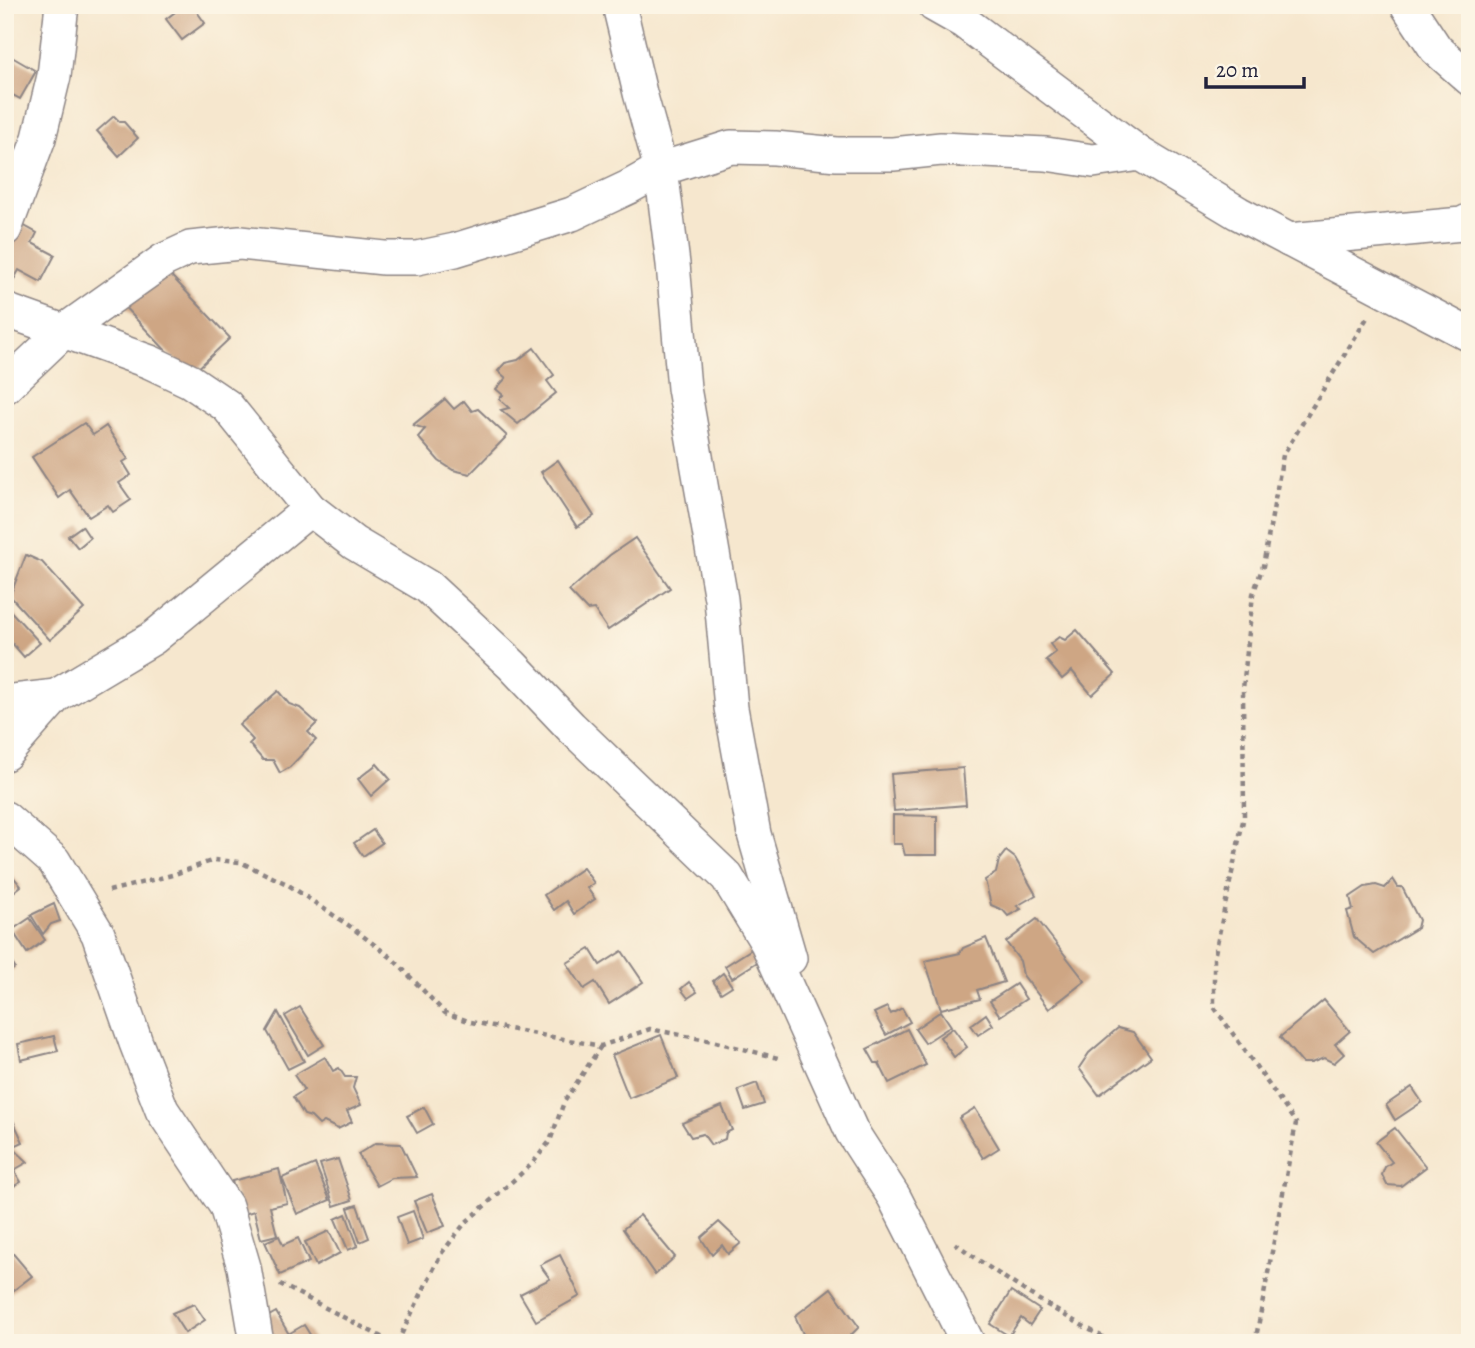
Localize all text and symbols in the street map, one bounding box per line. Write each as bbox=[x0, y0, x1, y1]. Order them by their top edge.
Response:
scale bar bbox=[1206, 46, 1304, 90]
text: 20 m bbox=[1216, 56, 1259, 84]

